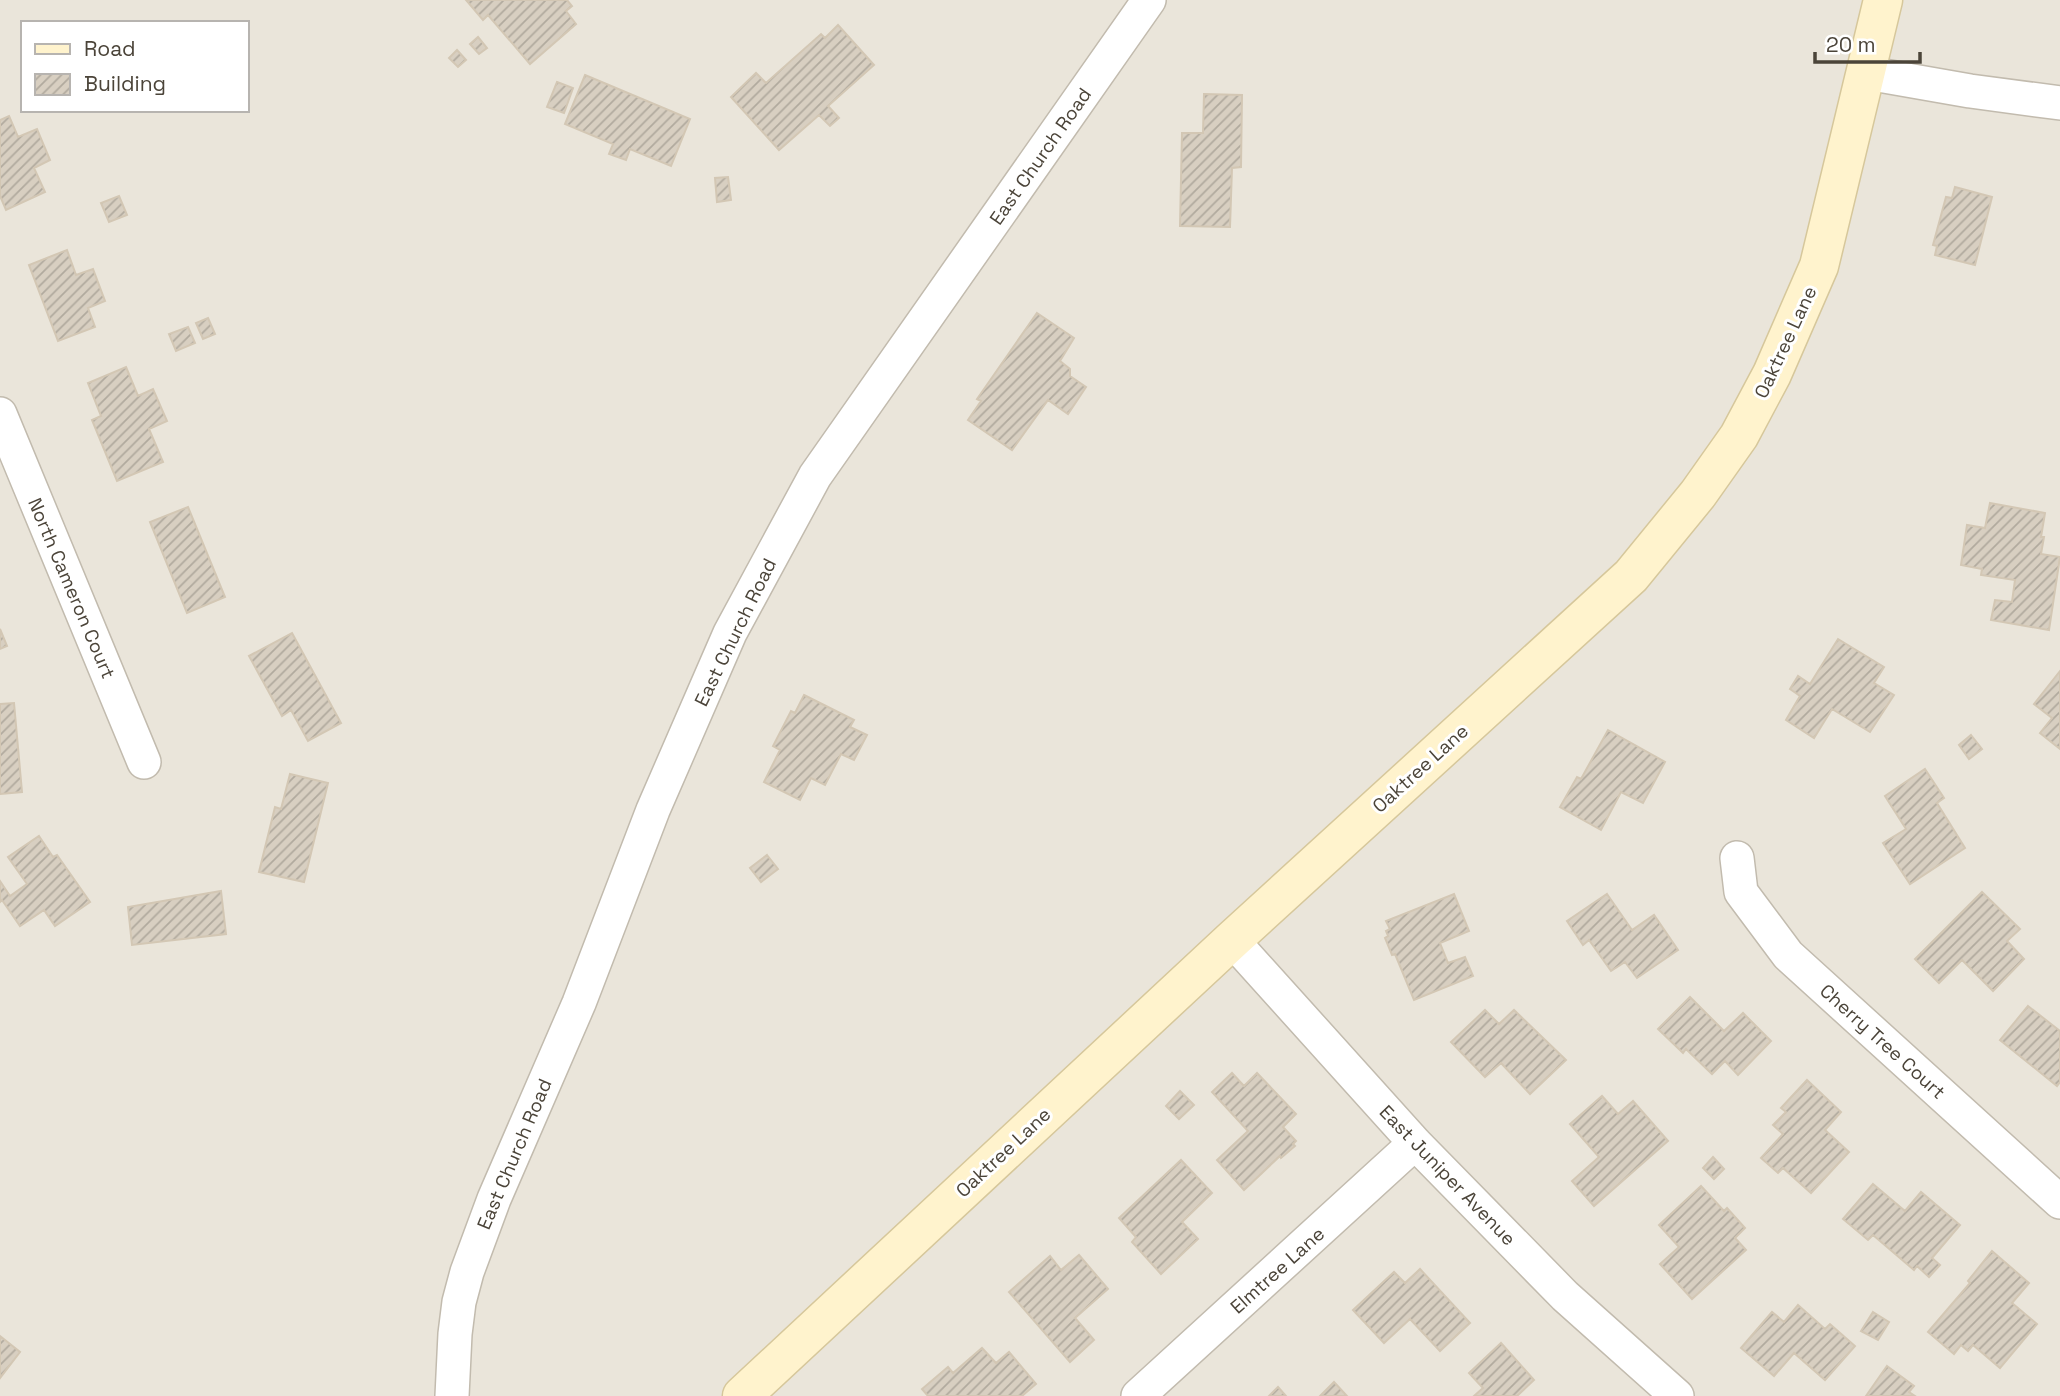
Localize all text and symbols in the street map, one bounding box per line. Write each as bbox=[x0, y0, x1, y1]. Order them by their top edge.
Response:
legend bbox=[21, 21, 248, 112]
scale bar bbox=[1815, 21, 1920, 65]
text: 20 m bbox=[1826, 31, 1876, 58]
text: Road bbox=[84, 35, 136, 62]
text: Building bbox=[84, 70, 166, 97]
street label: East Church Road bbox=[984, 83, 1097, 230]
street label: Oaktree Lane bbox=[1749, 282, 1822, 402]
street label: North Cameron Court bbox=[22, 494, 121, 682]
street label: East Church Road bbox=[689, 554, 782, 710]
street label: Oaktree Lane bbox=[1367, 719, 1474, 818]
street label: Cherry Tree Court bbox=[1815, 978, 1951, 1104]
street label: East Church Road bbox=[471, 1075, 558, 1233]
street label: East Juniper Avenue bbox=[1374, 1100, 1521, 1251]
street label: Oaktree Lane bbox=[951, 1102, 1056, 1203]
street label: Elmtree Lane bbox=[1225, 1221, 1330, 1319]

